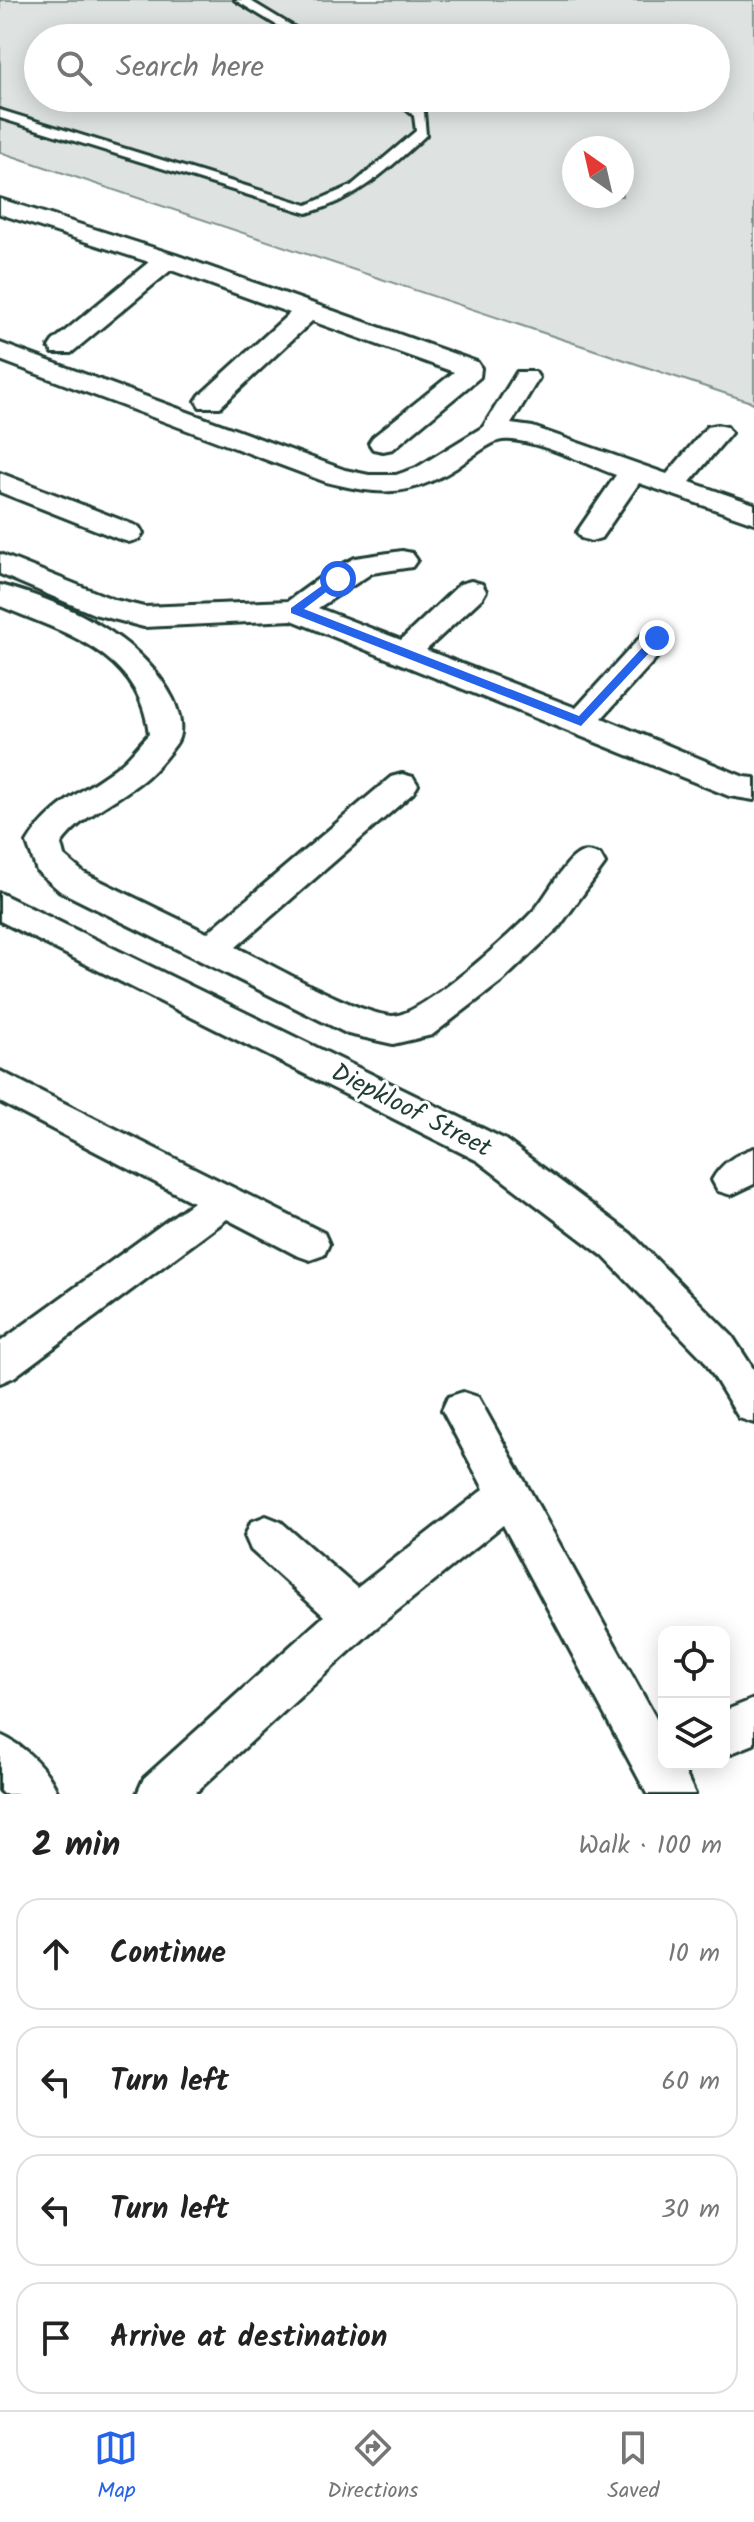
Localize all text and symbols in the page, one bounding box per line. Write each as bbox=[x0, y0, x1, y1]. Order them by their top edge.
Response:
search box bbox=[24, 24, 730, 112]
text: Search here bbox=[116, 44, 264, 92]
icon: search bbox=[52, 46, 96, 90]
north arrow bbox=[562, 136, 634, 208]
route start bbox=[320, 561, 356, 597]
route end bbox=[639, 620, 675, 656]
street label: Diepkloof Street bbox=[323, 1052, 499, 1170]
map controls bbox=[658, 1626, 730, 1770]
button: locate bbox=[658, 1626, 730, 1698]
button: layers bbox=[658, 1698, 730, 1770]
text: 2 min bbox=[32, 1819, 120, 1873]
text: Walk · 100 m bbox=[579, 1825, 722, 1867]
text: Continue bbox=[110, 1930, 226, 1978]
icon: ahead bbox=[34, 1932, 78, 1976]
text: 10 m bbox=[668, 1933, 720, 1975]
text: Turn left bbox=[110, 2058, 229, 2106]
icon: left bbox=[34, 2060, 78, 2104]
text: 60 m bbox=[661, 2061, 720, 2103]
text: Turn left bbox=[110, 2186, 229, 2234]
icon: left bbox=[34, 2188, 78, 2232]
text: 30 m bbox=[661, 2189, 720, 2231]
text: Arrive at destination bbox=[110, 2314, 387, 2362]
icon: arrive bbox=[34, 2316, 78, 2360]
tab: Map bbox=[94, 2426, 138, 2509]
tab: Directions bbox=[327, 2426, 419, 2509]
tab: Saved bbox=[607, 2426, 660, 2509]

